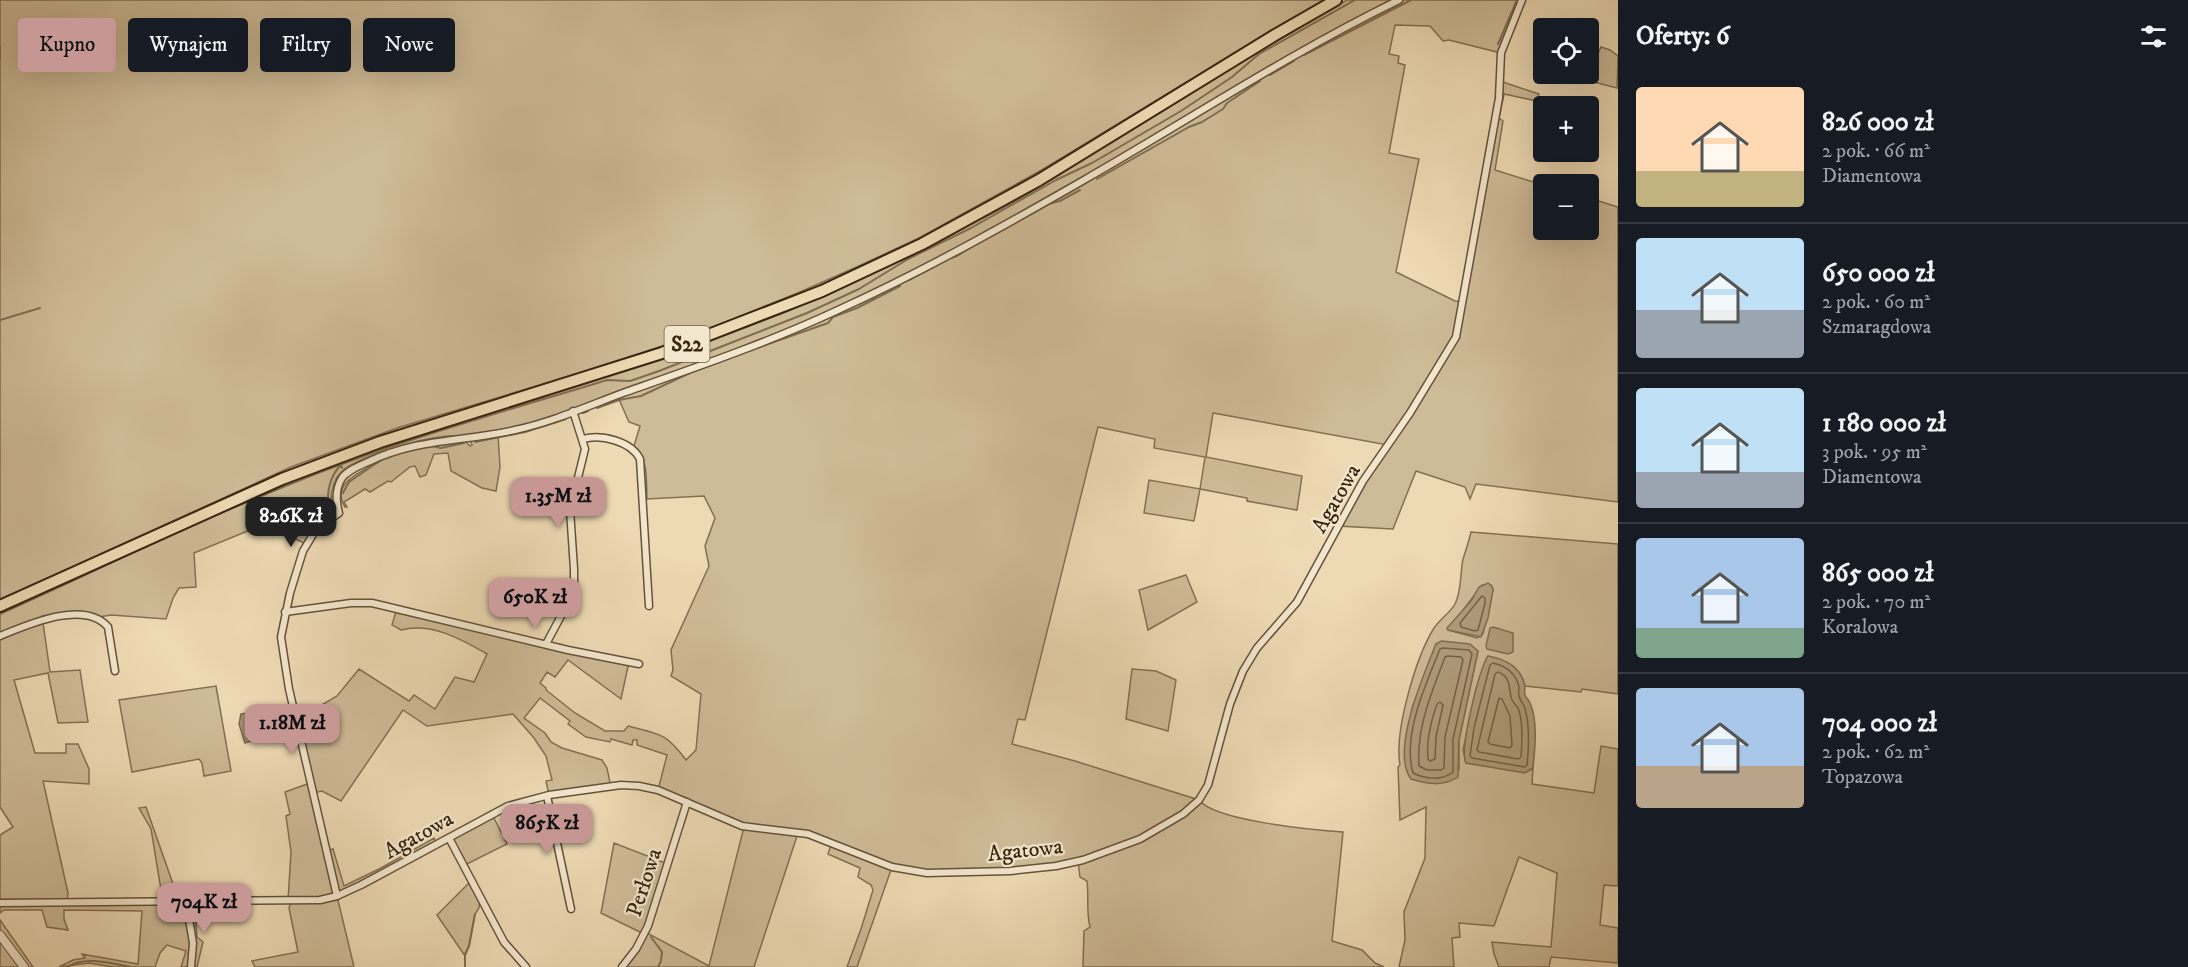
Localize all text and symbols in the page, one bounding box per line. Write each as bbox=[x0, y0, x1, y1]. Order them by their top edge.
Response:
chip: Kupno bbox=[18, 18, 116, 72]
chip: Wynajem bbox=[128, 18, 248, 72]
chip: Filtry bbox=[260, 18, 351, 72]
chip: Nowe bbox=[363, 18, 455, 72]
map controls bbox=[1533, 18, 1599, 240]
button: locate bbox=[1533, 18, 1599, 84]
text: Oferty: 6 bbox=[1636, 20, 1730, 53]
icon: filters bbox=[2137, 20, 2170, 53]
button: + bbox=[1533, 96, 1599, 162]
text: 826 000 zł bbox=[1822, 106, 1934, 139]
icon: home bbox=[1684, 111, 1756, 183]
text: 2 pok. · 66 m² bbox=[1822, 139, 1930, 164]
text: Diamentowa bbox=[1822, 164, 1922, 189]
button: − bbox=[1533, 174, 1599, 240]
text: 650 000 zł bbox=[1822, 257, 1935, 290]
icon: home bbox=[1684, 262, 1756, 334]
text: 2 pok. · 60 m² bbox=[1822, 290, 1930, 315]
text: Szmaragdowa bbox=[1822, 315, 1931, 340]
road number: S22 bbox=[664, 326, 710, 362]
text: 1 180 000 zł bbox=[1822, 407, 1946, 440]
icon: home bbox=[1684, 412, 1756, 484]
text: 3 pok. · 95 m² bbox=[1822, 440, 1927, 465]
street label: Agatowa bbox=[1306, 459, 1367, 538]
text: Diamentowa bbox=[1822, 465, 1922, 490]
pin: 1.35M zł bbox=[496, 477, 620, 528]
text: 1.35M zł bbox=[525, 484, 591, 509]
pin: 826K zł bbox=[236, 497, 346, 548]
text: 826K zł bbox=[259, 504, 323, 529]
text: 865 000 zł bbox=[1822, 557, 1934, 590]
icon: home bbox=[1684, 562, 1756, 634]
pin: 650K zł bbox=[480, 578, 590, 629]
text: 650K zł bbox=[503, 585, 567, 610]
text: 2 pok. · 70 m² bbox=[1822, 590, 1930, 615]
text: Koralowa bbox=[1822, 615, 1898, 640]
pin: 1.18M zł bbox=[230, 704, 354, 755]
text: 704 000 zł bbox=[1822, 707, 1937, 740]
text: 1.18M zł bbox=[259, 711, 325, 736]
icon: home bbox=[1684, 712, 1756, 784]
text: 2 pok. · 62 m² bbox=[1822, 740, 1929, 765]
text: Topazowa bbox=[1822, 765, 1903, 790]
pin: 865K zł bbox=[492, 804, 602, 855]
street label: Agatowa bbox=[379, 805, 459, 865]
text: 865K zł bbox=[515, 811, 579, 836]
street label: Agatowa bbox=[986, 833, 1065, 868]
street label: Perłowa bbox=[621, 844, 668, 920]
pin: 704K zł bbox=[149, 883, 259, 934]
text: 704K zł bbox=[171, 890, 237, 915]

